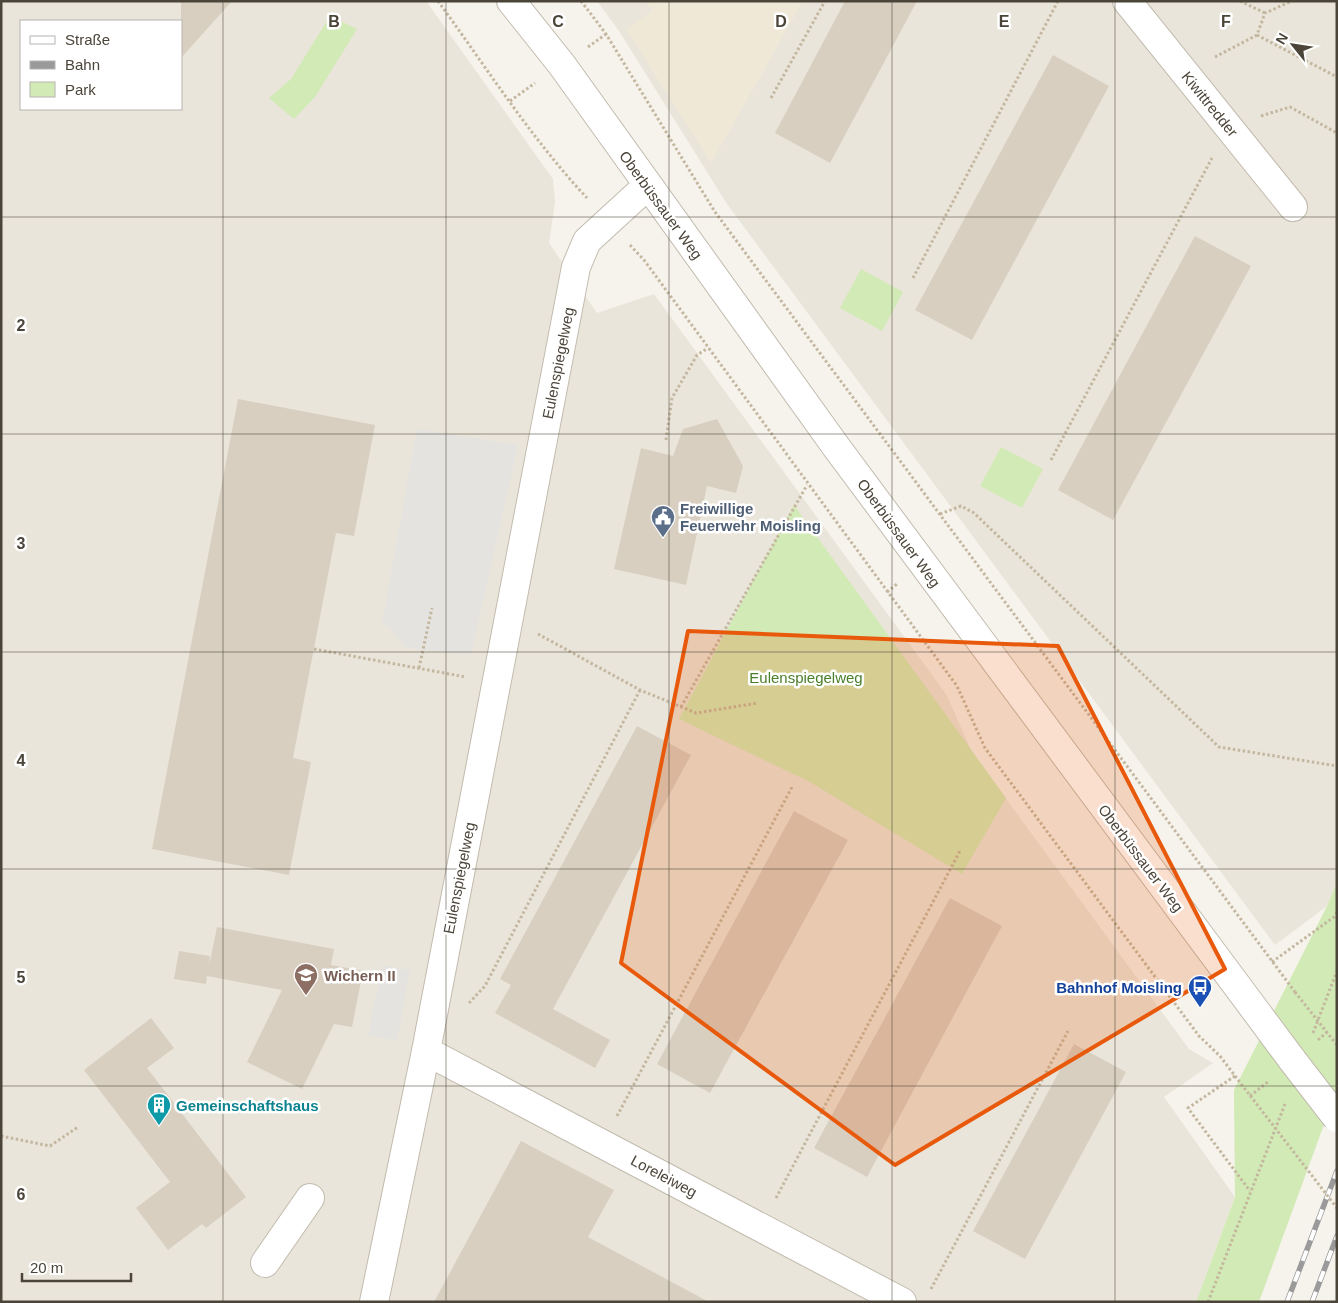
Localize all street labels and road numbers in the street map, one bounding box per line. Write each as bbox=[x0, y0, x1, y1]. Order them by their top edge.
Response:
street label: Kiwittredder bbox=[1178, 68, 1242, 140]
street label: Oberbüssauer Weg bbox=[616, 147, 706, 263]
street label: Eulenspiegelweg bbox=[539, 306, 577, 420]
street label: Oberbüssauer Weg bbox=[854, 475, 944, 591]
street label: Oberbüssauer Weg bbox=[1095, 801, 1187, 915]
street label: Eulenspiegelweg bbox=[440, 821, 478, 935]
street label: Loreleiweg bbox=[628, 1151, 700, 1201]

